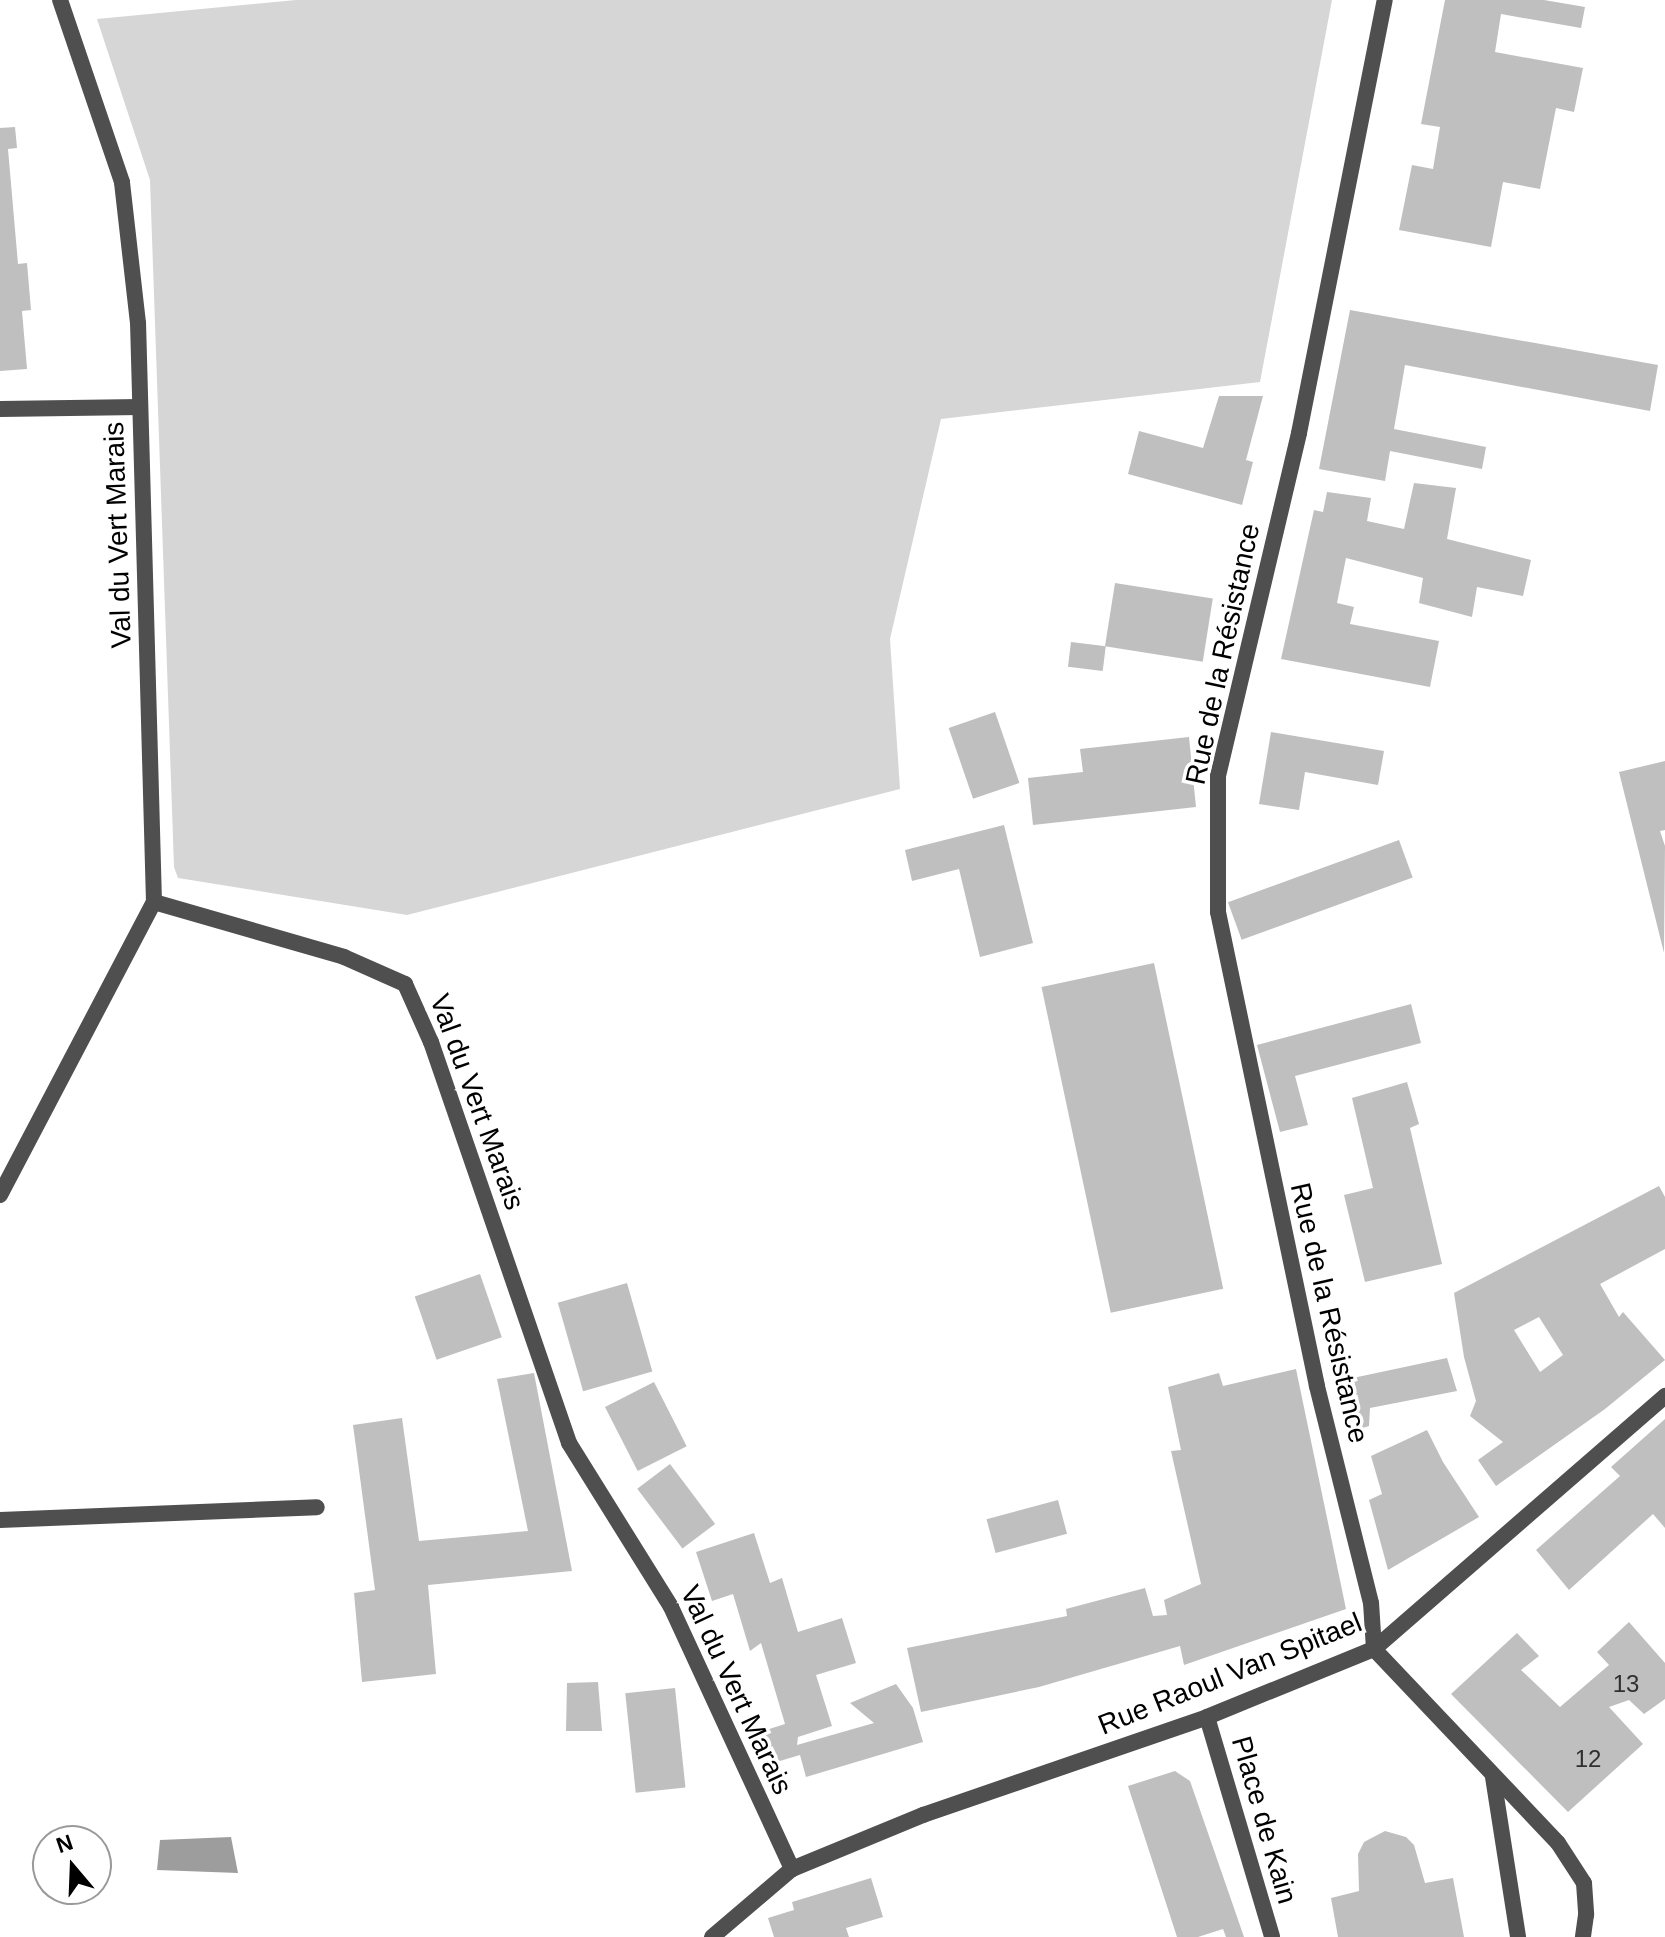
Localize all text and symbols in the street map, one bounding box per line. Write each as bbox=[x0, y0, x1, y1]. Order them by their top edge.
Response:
street label: Val du Vert Marais bbox=[97, 421, 139, 649]
street label: Rue de la Résistance bbox=[1179, 520, 1267, 788]
street label: Val du Vert Marais bbox=[422, 990, 532, 1214]
street label: Rue de la Résistance bbox=[1283, 1180, 1375, 1446]
street label: Val du Vert Marais bbox=[673, 1580, 799, 1800]
street label: Rue Raoul Van Spitael bbox=[1093, 1606, 1367, 1742]
house number: 13 bbox=[1613, 1670, 1639, 1698]
street label: Place de Kain bbox=[1224, 1732, 1304, 1908]
house number: 12 bbox=[1575, 1745, 1601, 1773]
north arrow bbox=[32, 1825, 112, 1905]
text: N bbox=[53, 1829, 76, 1858]

